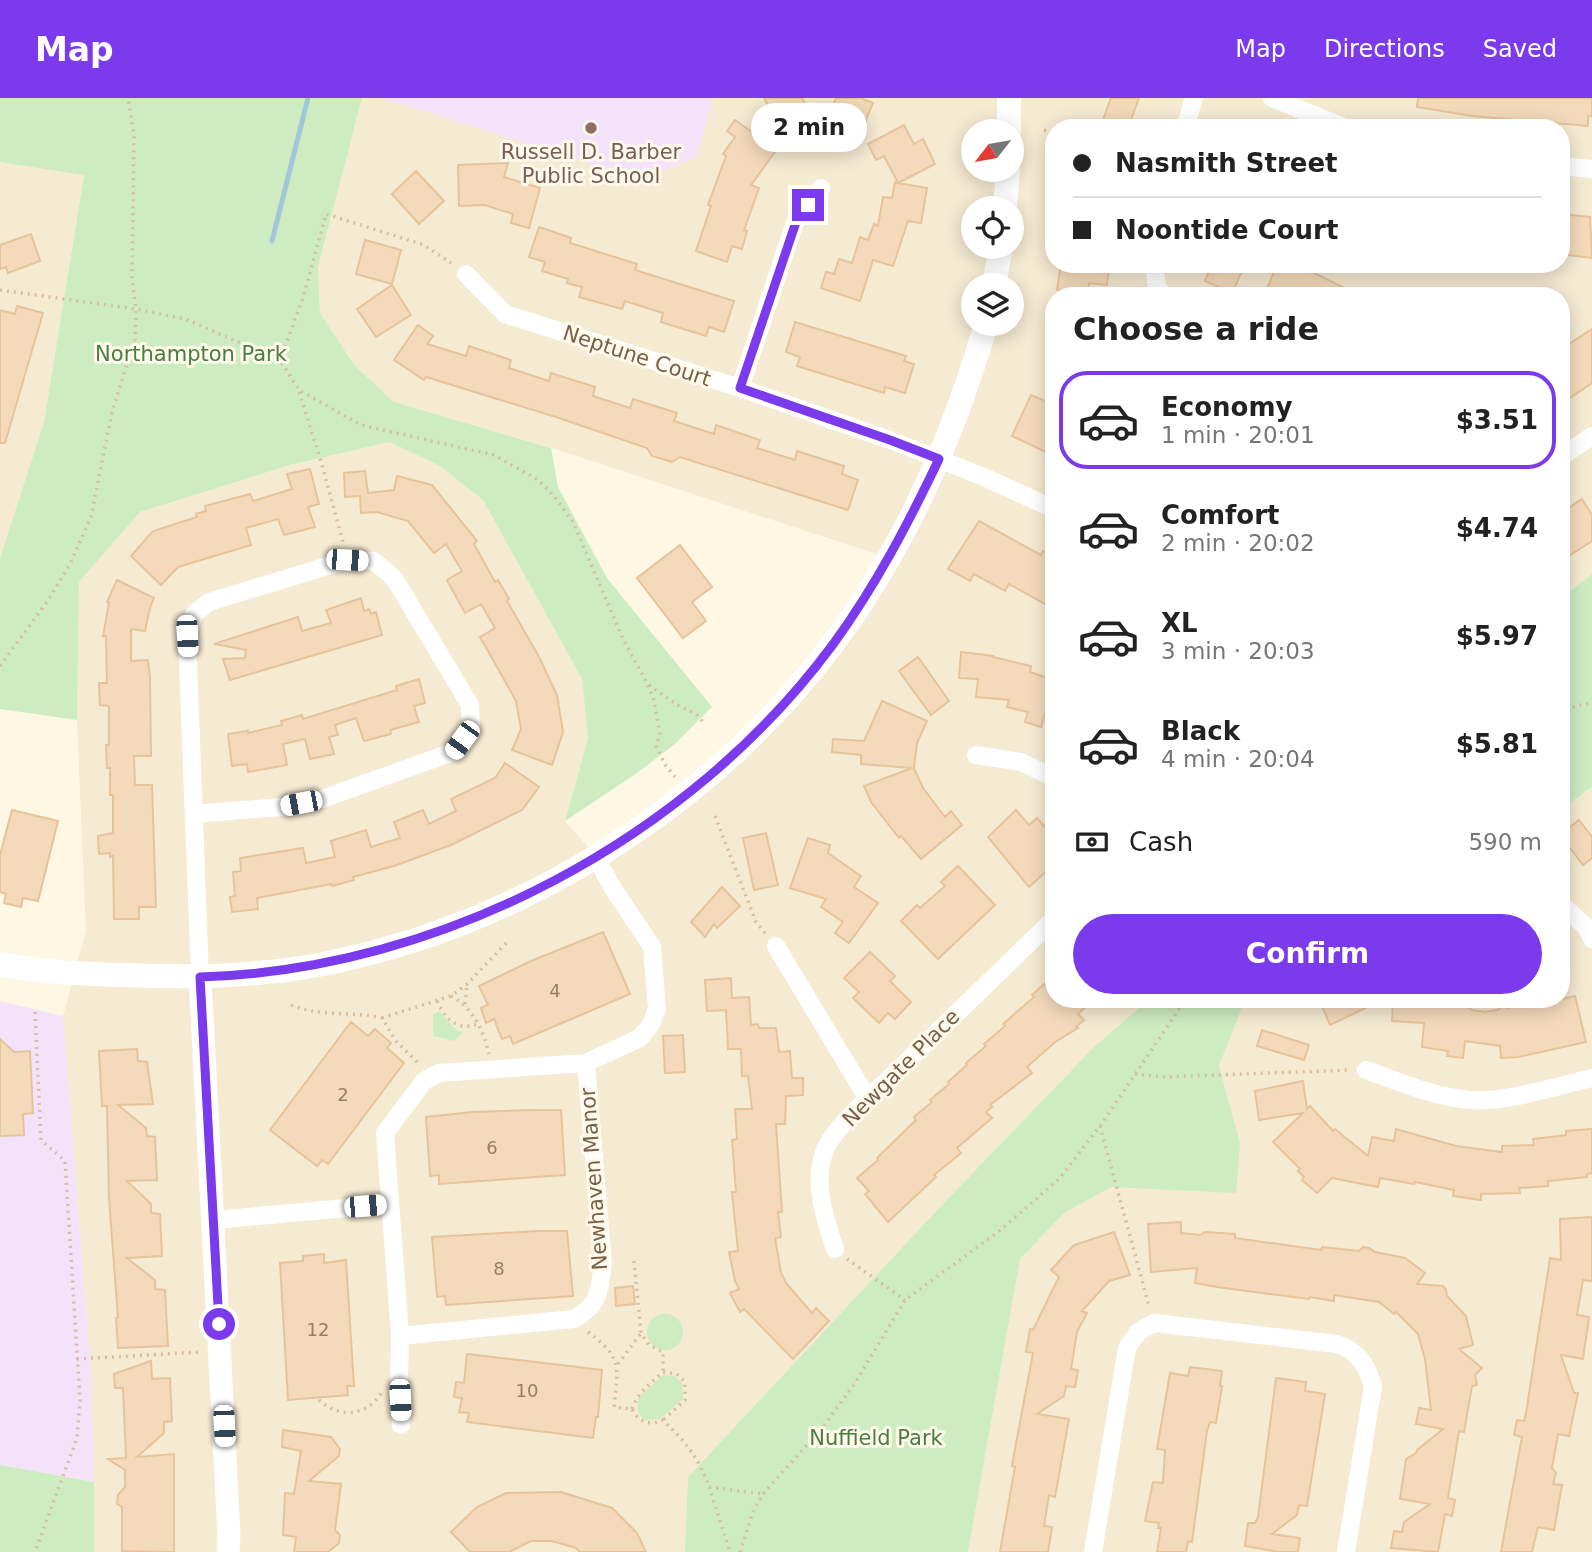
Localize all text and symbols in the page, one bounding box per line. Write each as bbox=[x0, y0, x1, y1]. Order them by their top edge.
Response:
text: Map bbox=[35, 30, 114, 69]
text: Map bbox=[1235, 35, 1286, 63]
text: Directions bbox=[1324, 35, 1445, 63]
text: Saved bbox=[1483, 35, 1557, 63]
callout: 2 min bbox=[750, 104, 866, 153]
text: 2 min bbox=[773, 114, 845, 140]
north arrow bbox=[961, 119, 1024, 182]
map controls bbox=[961, 119, 1024, 336]
marker: Russell D. Barber Public School bbox=[583, 120, 599, 136]
place label: Russell D. Barber Public School bbox=[501, 140, 682, 188]
text: Nasmith Street bbox=[1115, 148, 1337, 178]
route end bbox=[792, 189, 824, 221]
button: locate bbox=[961, 196, 1024, 259]
text: Noontide Court bbox=[1115, 215, 1338, 245]
button: layers bbox=[961, 273, 1024, 336]
text: Choose a ride bbox=[1073, 310, 1319, 348]
street label: Neptune Court bbox=[560, 321, 714, 391]
park label: Northampton Park bbox=[95, 342, 288, 366]
icon: car bbox=[1077, 389, 1140, 452]
text: Economy bbox=[1161, 392, 1292, 422]
text: $3.51 bbox=[1456, 405, 1538, 435]
text: 1 min · 20:01 bbox=[1161, 422, 1315, 448]
icon: car bbox=[1077, 497, 1140, 560]
text: Comfort bbox=[1161, 500, 1279, 530]
text: $4.74 bbox=[1456, 513, 1538, 543]
text: 2 min · 20:02 bbox=[1161, 530, 1315, 556]
car bbox=[326, 548, 369, 572]
icon: car bbox=[1077, 605, 1140, 668]
text: XL bbox=[1161, 608, 1198, 638]
car bbox=[176, 614, 199, 658]
text: $5.97 bbox=[1456, 621, 1538, 651]
text: 3 min · 20:03 bbox=[1161, 638, 1315, 664]
icon: car bbox=[1077, 713, 1140, 776]
text: Black bbox=[1161, 716, 1240, 746]
car bbox=[442, 717, 483, 763]
text: $5.81 bbox=[1456, 729, 1538, 759]
text: 4 min · 20:04 bbox=[1161, 746, 1315, 772]
car bbox=[279, 789, 324, 817]
icon: cash bbox=[1073, 823, 1111, 861]
text: Cash bbox=[1129, 827, 1193, 857]
text: 590 m bbox=[1468, 829, 1542, 855]
button: Confirm bbox=[1073, 914, 1542, 994]
house number: 4 bbox=[549, 980, 561, 1001]
street label: Newgate Place bbox=[837, 1004, 965, 1132]
house number: 2 bbox=[337, 1084, 349, 1105]
street label: Newhaven Manor bbox=[576, 1086, 612, 1271]
house number: 6 bbox=[486, 1137, 498, 1158]
car bbox=[344, 1194, 387, 1218]
house number: 8 bbox=[493, 1258, 505, 1279]
route start bbox=[203, 1308, 235, 1340]
house number: 12 bbox=[307, 1319, 329, 1340]
car bbox=[389, 1378, 412, 1422]
house number: 10 bbox=[516, 1380, 538, 1401]
car bbox=[213, 1404, 236, 1448]
park label: Nuffield Park bbox=[809, 1426, 944, 1450]

